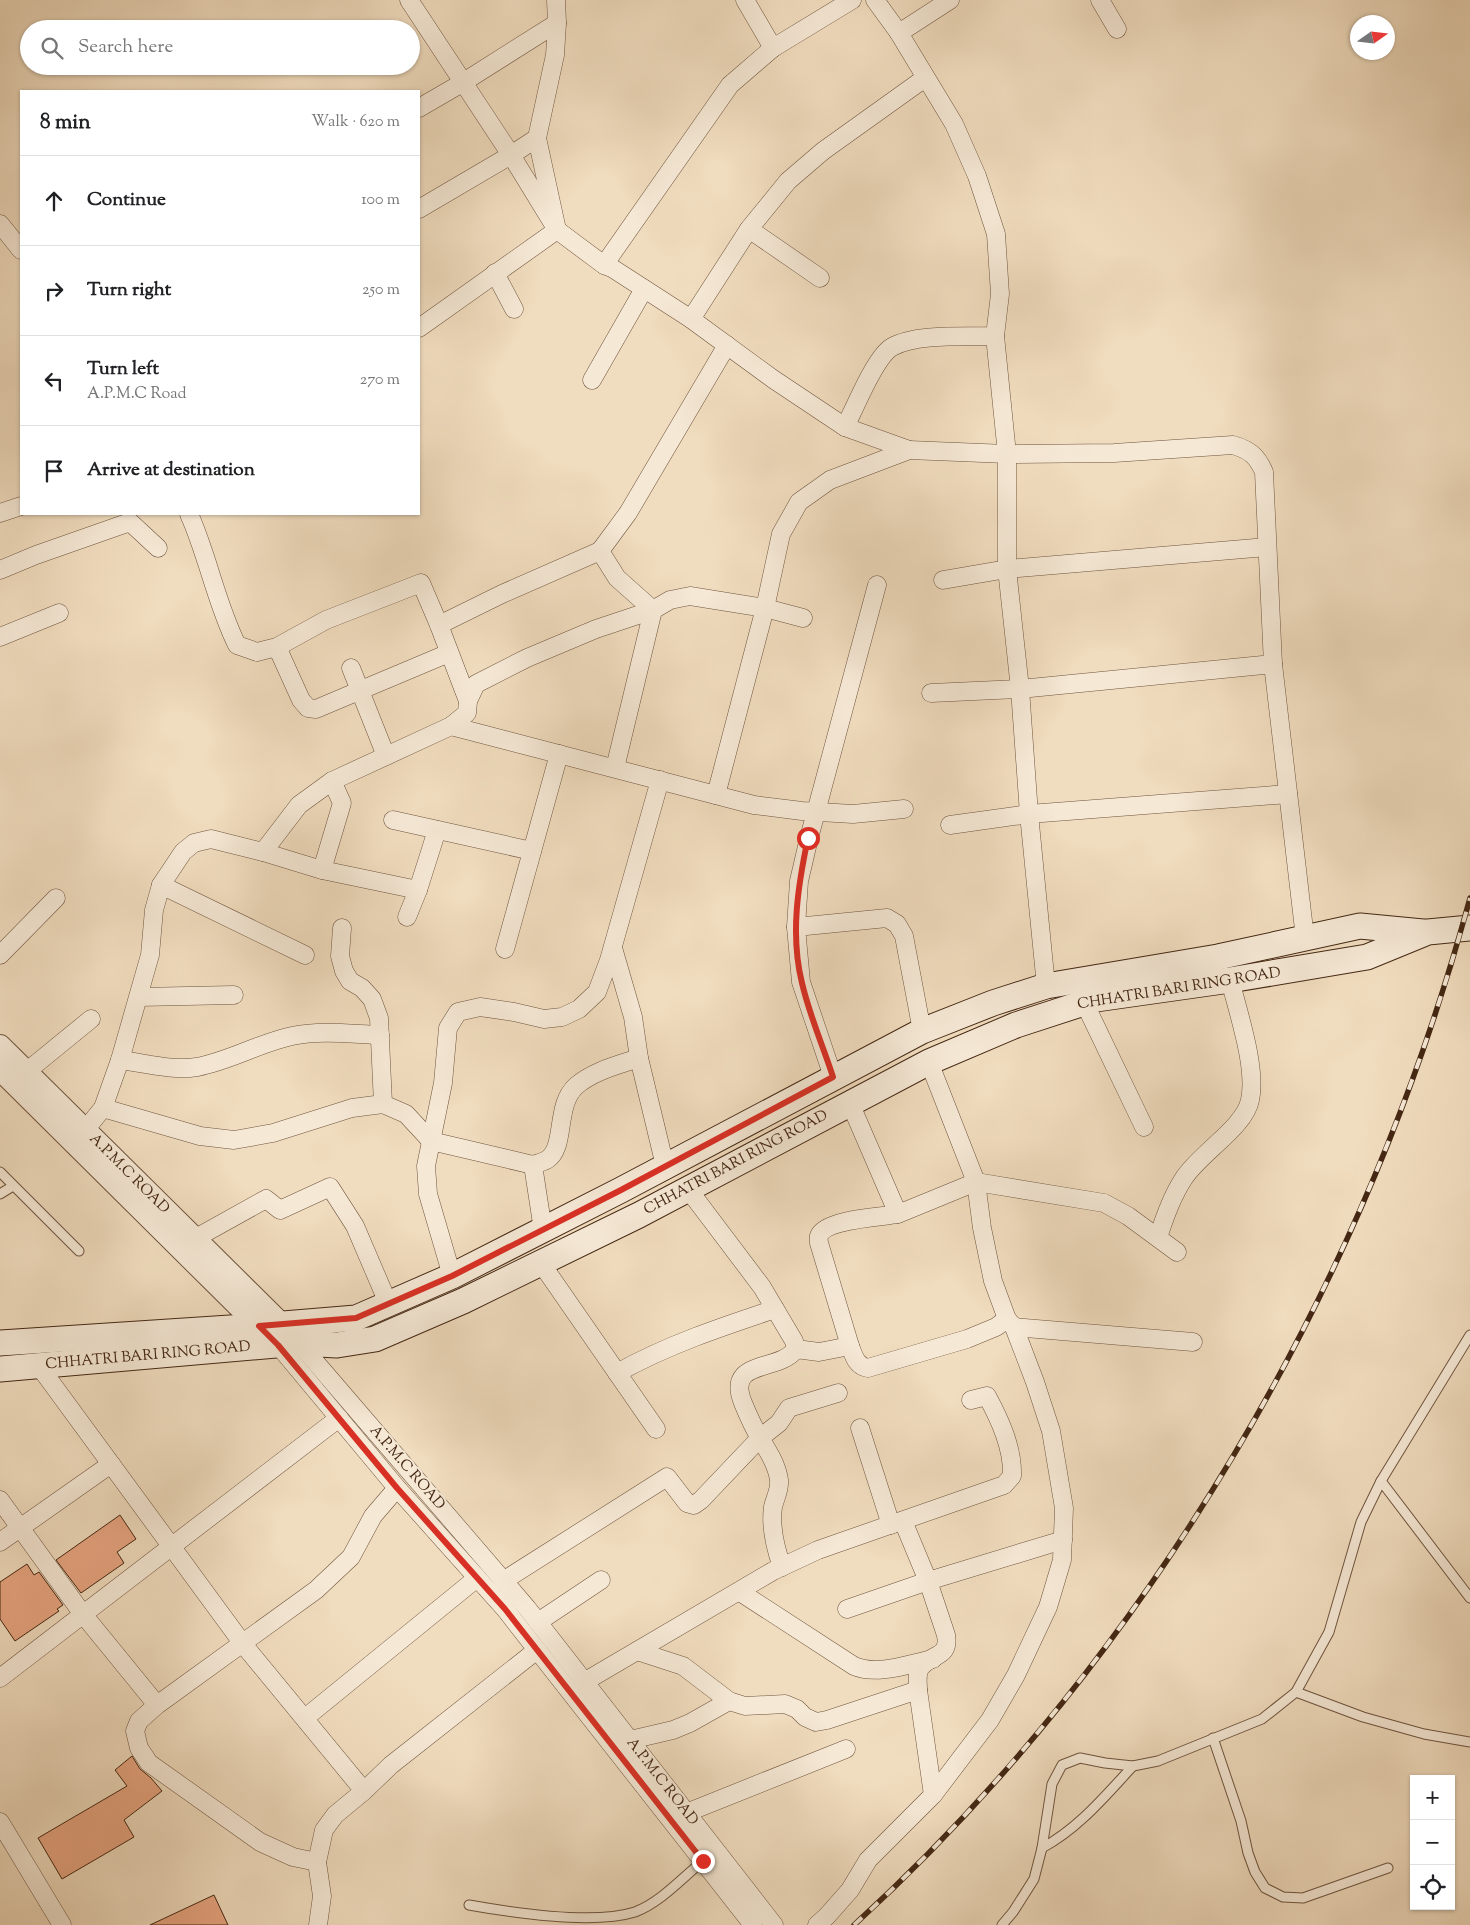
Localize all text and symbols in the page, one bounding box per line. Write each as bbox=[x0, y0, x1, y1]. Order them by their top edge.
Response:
north arrow bbox=[1350, 15, 1395, 60]
search box bbox=[20, 20, 420, 75]
icon: search bbox=[38, 34, 66, 62]
text: Search here bbox=[78, 34, 173, 61]
text: 8 min bbox=[40, 108, 91, 138]
text: Walk · 620 m bbox=[311, 111, 400, 134]
icon: ahead bbox=[40, 187, 68, 215]
text: Continue bbox=[87, 187, 166, 214]
text: 100 m bbox=[361, 189, 400, 212]
icon: right bbox=[40, 277, 68, 305]
text: Turn right bbox=[87, 277, 171, 304]
text: 250 m bbox=[362, 279, 400, 302]
text: Turn left bbox=[87, 356, 159, 383]
icon: left bbox=[40, 367, 68, 395]
text: 270 m bbox=[360, 369, 400, 392]
text: A.P.M.C Road bbox=[87, 383, 187, 406]
icon: arrive bbox=[40, 457, 68, 485]
text: Arrive at destination bbox=[87, 457, 255, 484]
route start bbox=[797, 827, 820, 850]
street label: CHHATRI BARI RING ROAD bbox=[1076, 963, 1282, 1015]
street label: CHHATRI BARI RING ROAD bbox=[640, 1105, 832, 1221]
street label: A.P.M.C ROAD bbox=[84, 1129, 174, 1219]
street label: CHHATRI BARI RING ROAD bbox=[45, 1337, 252, 1375]
street label: A.P.M.C ROAD bbox=[364, 1421, 450, 1515]
street label: A.P.M.C ROAD bbox=[621, 1734, 703, 1830]
map controls bbox=[1410, 1775, 1455, 1910]
button: + bbox=[1410, 1775, 1455, 1820]
button: − bbox=[1410, 1820, 1455, 1865]
route end bbox=[692, 1850, 715, 1873]
button: locate bbox=[1410, 1865, 1455, 1910]

